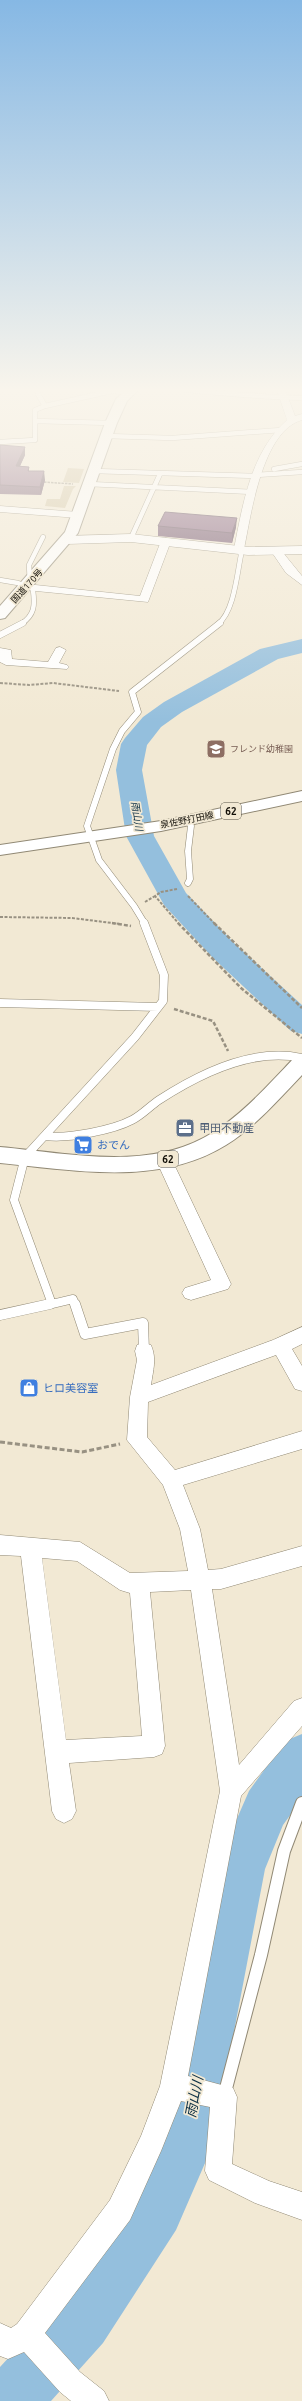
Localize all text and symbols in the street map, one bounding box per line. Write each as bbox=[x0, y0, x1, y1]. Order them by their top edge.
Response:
street label: 国道170号 bbox=[9, 567, 45, 605]
school or university icon: フレンド幼稚園 bbox=[205, 738, 227, 760]
place label: フレンド幼稚園 bbox=[230, 744, 293, 754]
water label: 雨山川 bbox=[129, 800, 145, 833]
road number: 62 bbox=[221, 803, 241, 819]
street label: 泉佐野打田線 bbox=[160, 810, 215, 830]
office icon: 甲田不動産 bbox=[174, 1117, 196, 1139]
place label: 甲田不動産 bbox=[199, 1122, 254, 1134]
supermarket icon: おでん bbox=[72, 1134, 94, 1156]
place label: おでん bbox=[97, 1139, 130, 1151]
road number: 62 bbox=[158, 1151, 178, 1167]
shop icon: ヒロ美容室 bbox=[18, 1377, 40, 1399]
place label: ヒロ美容室 bbox=[43, 1382, 98, 1394]
water label: 雨山川 bbox=[182, 2073, 206, 2119]

